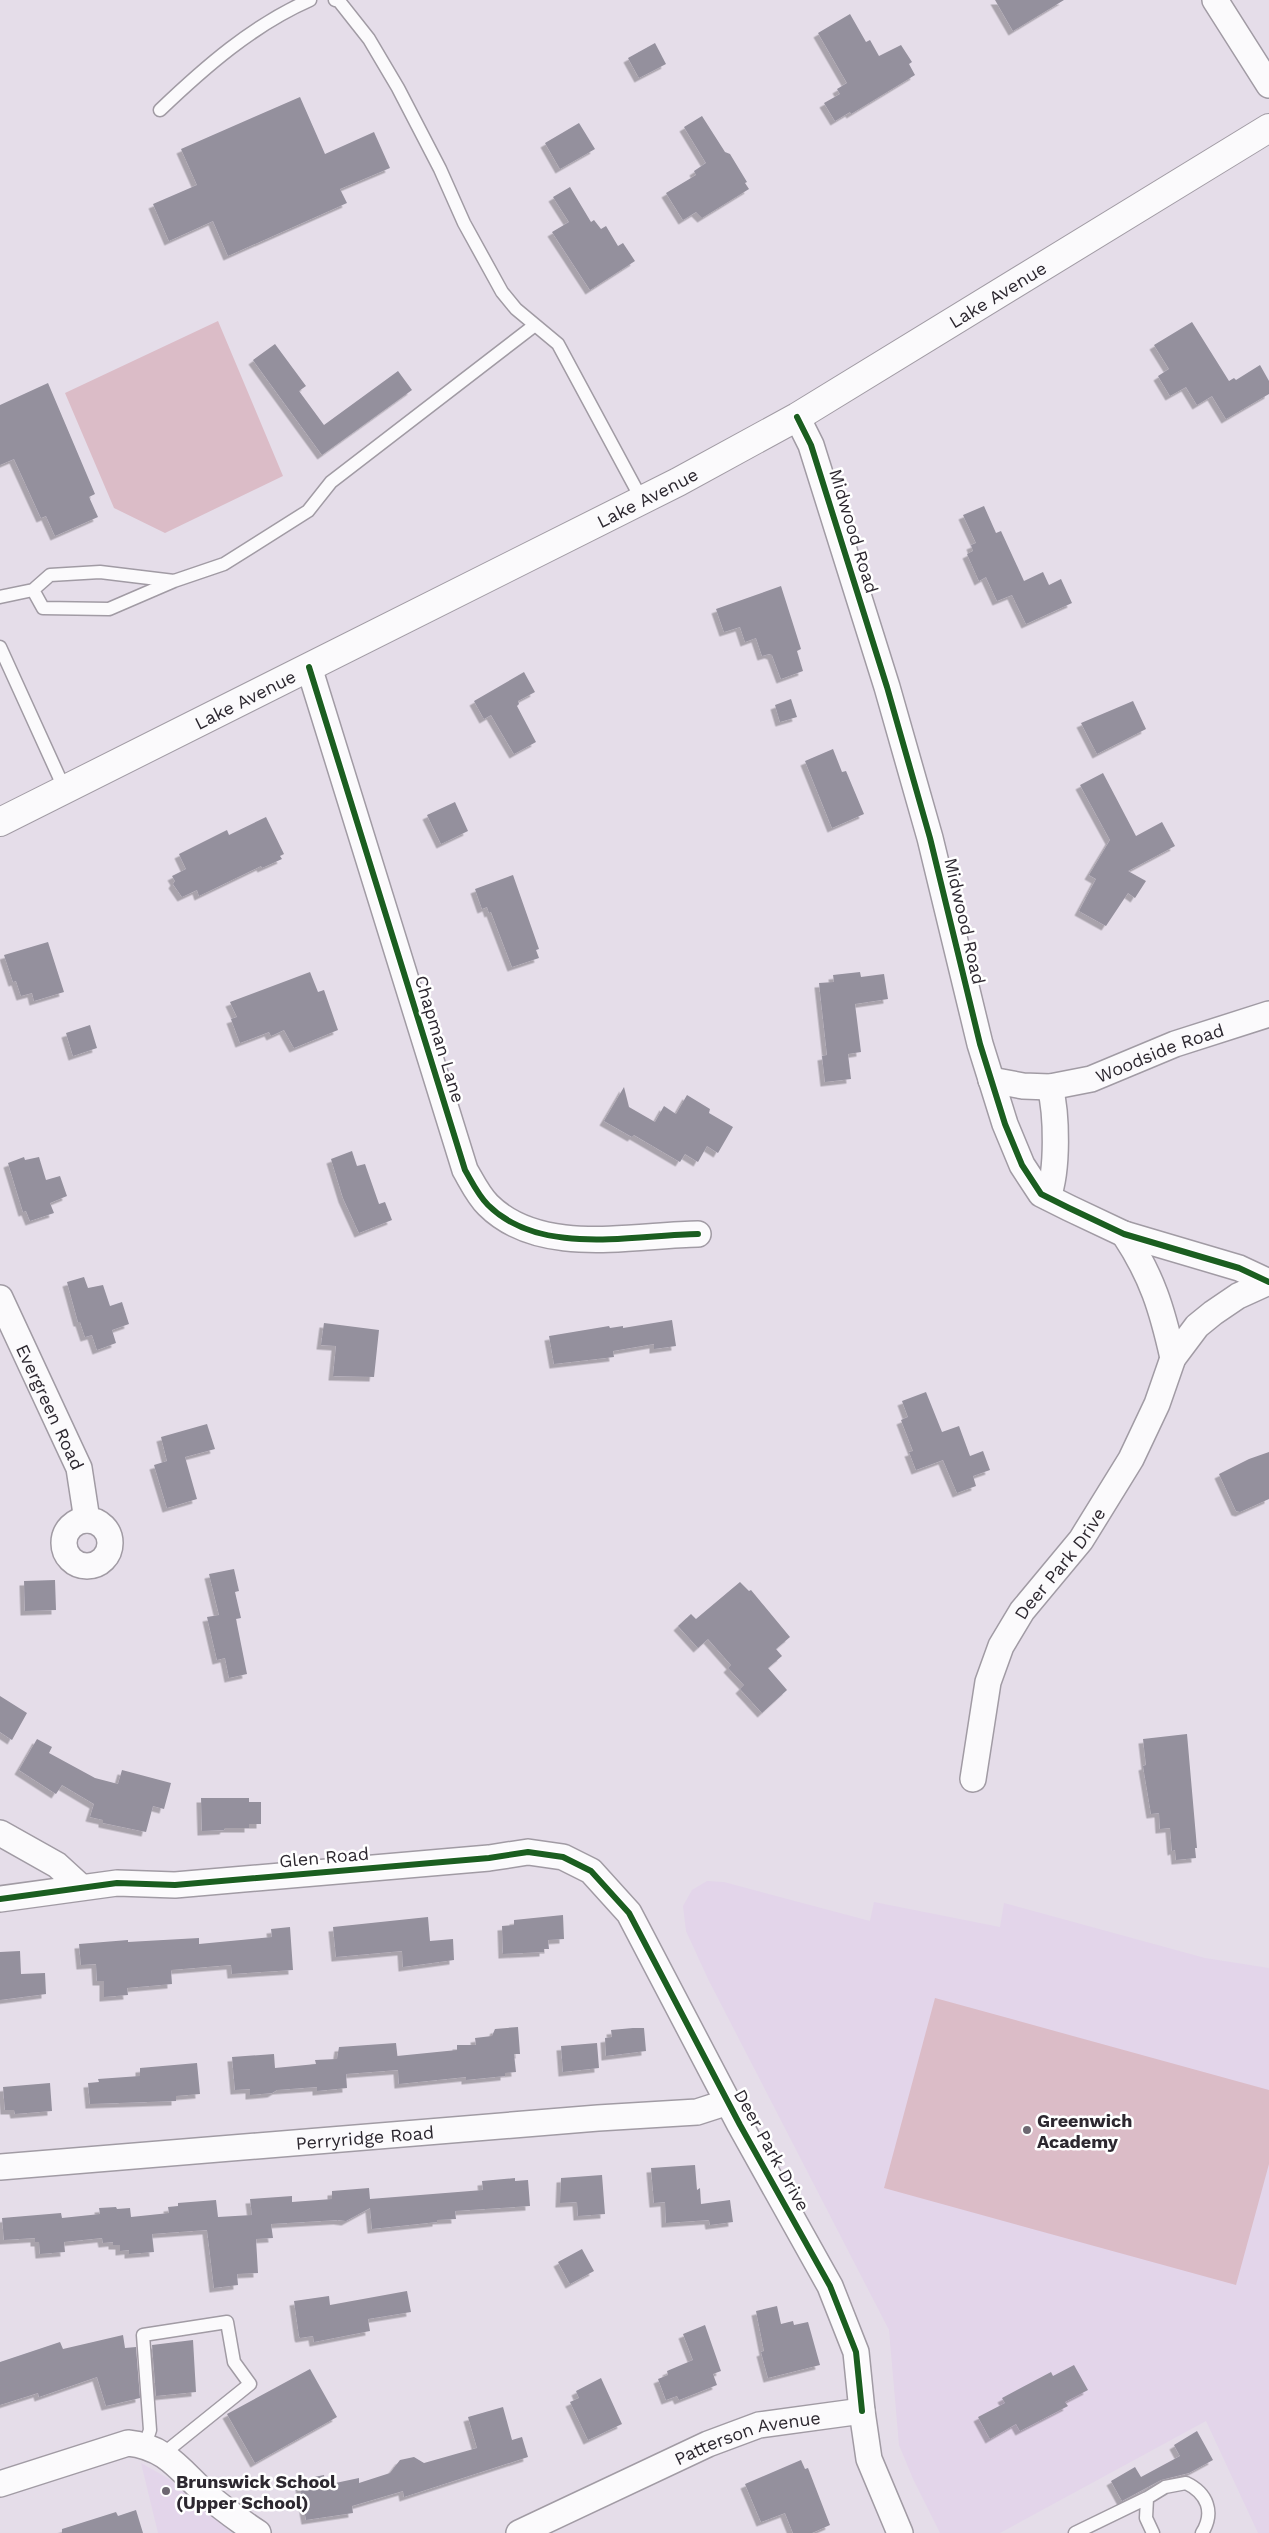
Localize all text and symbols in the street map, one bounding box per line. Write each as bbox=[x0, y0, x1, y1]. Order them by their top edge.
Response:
street label: Lake Avenue bbox=[945, 257, 1050, 332]
street label: Lake Avenue bbox=[593, 463, 701, 532]
street label: Midwood Road bbox=[825, 466, 883, 596]
street label: Lake Avenue bbox=[191, 665, 299, 733]
street label: Midwood Road bbox=[940, 856, 990, 986]
street label: Chapman Lane bbox=[411, 973, 469, 1105]
street label: Woodside Road bbox=[1092, 1019, 1226, 1086]
street label: Evergreen Road bbox=[12, 1341, 89, 1473]
street label: Deer Park Drive bbox=[1009, 1503, 1109, 1623]
street label: Glen Road bbox=[278, 1843, 370, 1871]
street label: Deer Park Drive bbox=[730, 2085, 814, 2215]
place label: Greenwich Academy bbox=[1037, 2110, 1132, 2152]
street label: Perryridge Road bbox=[295, 2121, 435, 2153]
marker: Greenwich Academy bbox=[1021, 2124, 1033, 2136]
street label: Patterson Avenue bbox=[671, 2406, 822, 2469]
place label: Brunswick School (Upper School) bbox=[176, 2471, 336, 2513]
marker: Brunswick School (Upper School) bbox=[160, 2485, 172, 2497]

